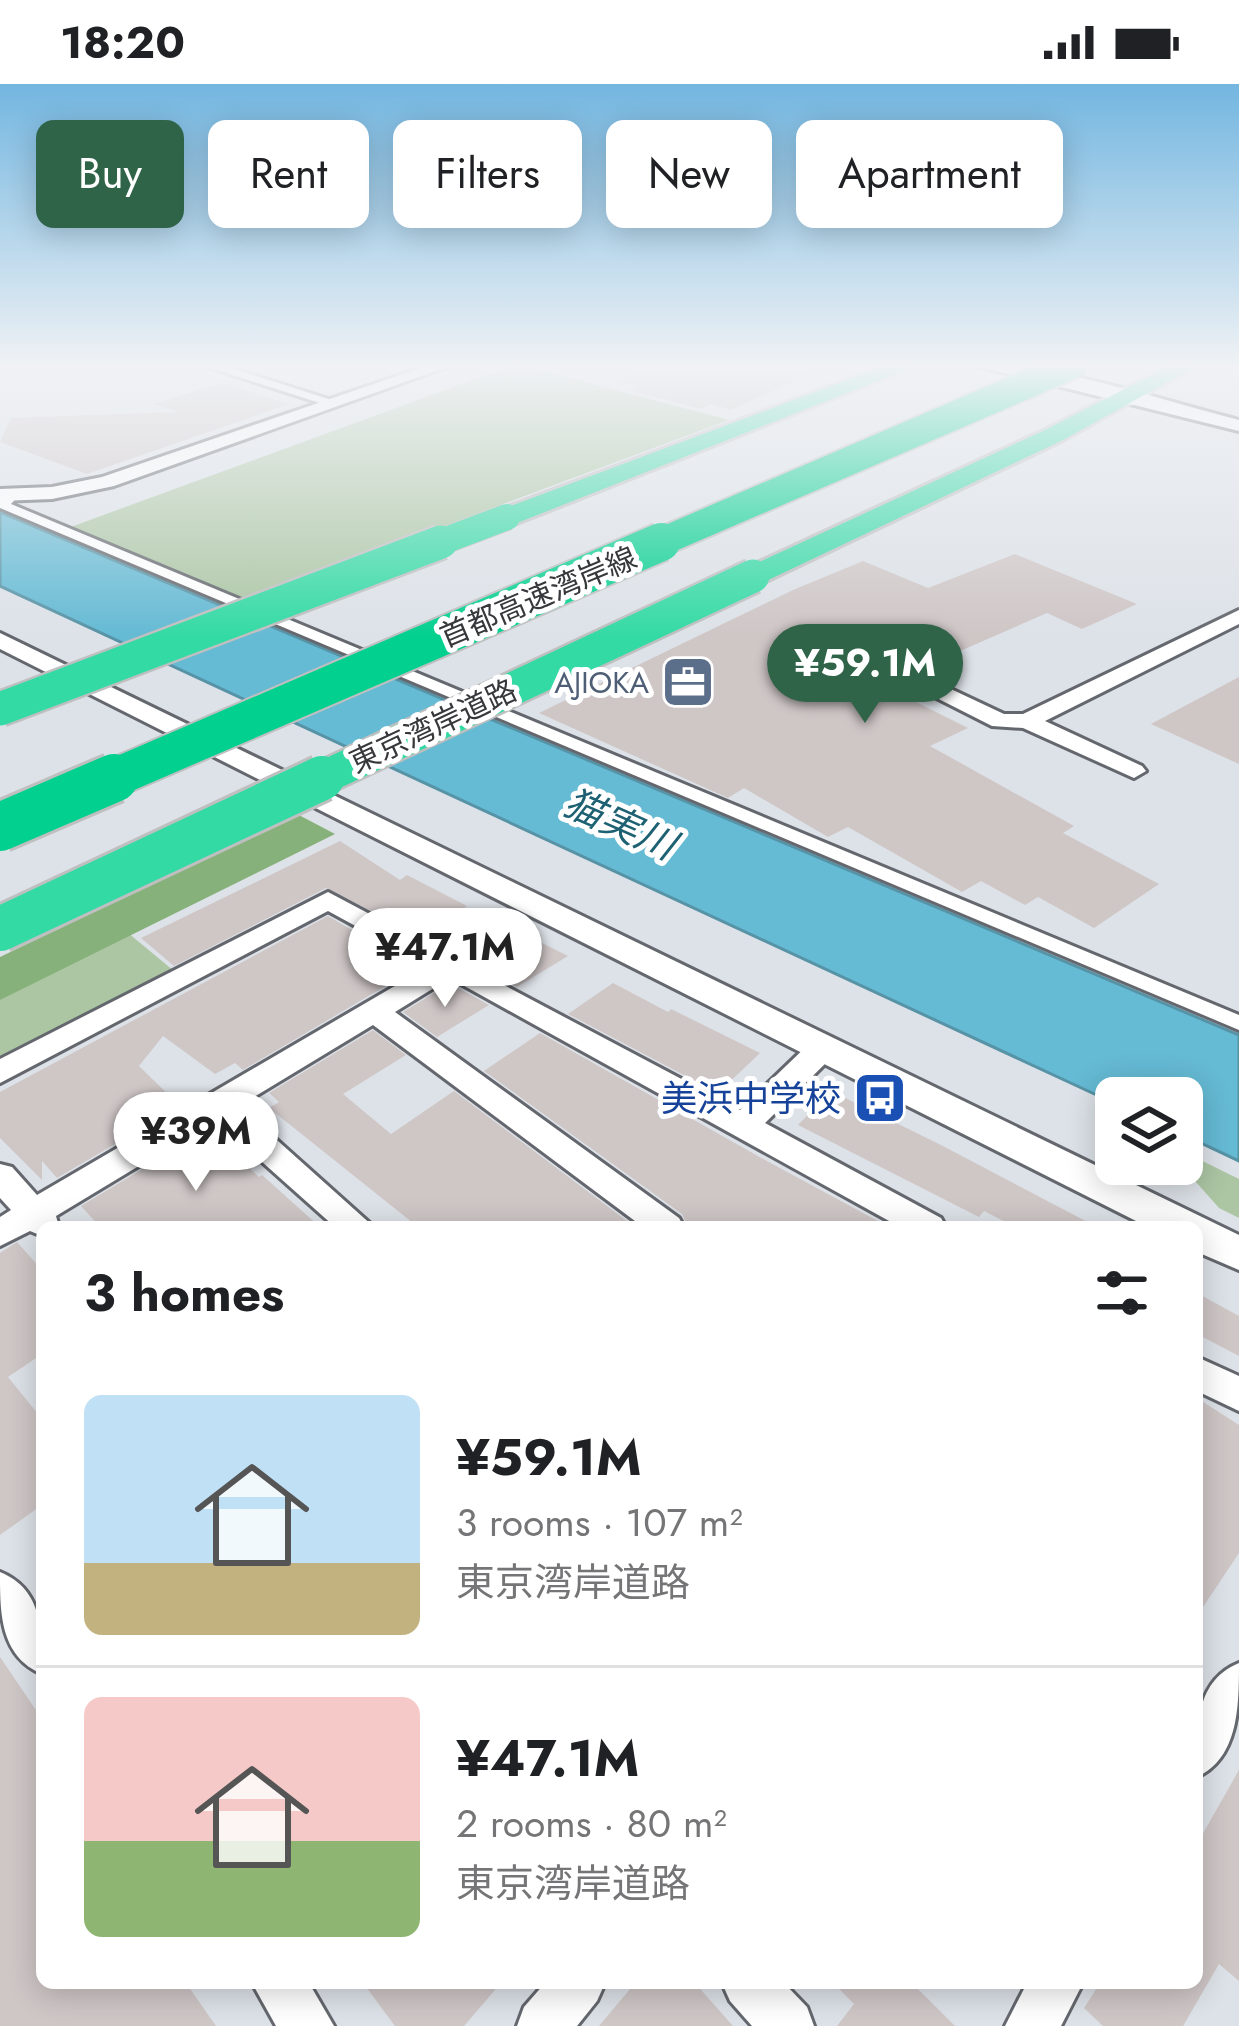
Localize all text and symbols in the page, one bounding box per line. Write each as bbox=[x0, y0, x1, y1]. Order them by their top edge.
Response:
text: 18:20 bbox=[60, 10, 185, 75]
chip: Buy bbox=[36, 120, 184, 228]
chip: Rent bbox=[208, 120, 369, 228]
chip: Filters bbox=[393, 120, 582, 228]
chip: New bbox=[606, 120, 772, 228]
chip: Apartment bbox=[796, 120, 1063, 228]
street label: 首都高速湾岸線 bbox=[433, 536, 643, 658]
pin: ¥59.1M bbox=[767, 624, 963, 726]
text: ¥59.1M bbox=[794, 634, 936, 691]
office icon: AJIOKA bbox=[660, 654, 716, 710]
place label: AJIOKA bbox=[554, 661, 649, 704]
street label: 東京湾岸道路 bbox=[342, 668, 524, 784]
water label: 猫実川 bbox=[555, 774, 689, 875]
pin: ¥47.1M bbox=[347, 908, 543, 1010]
text: ¥47.1M bbox=[375, 918, 515, 975]
bus stop icon: 美浜中学校 bbox=[852, 1070, 908, 1126]
place label: 美浜中学校 bbox=[661, 1072, 841, 1124]
map controls bbox=[1095, 1077, 1203, 1185]
button: layers bbox=[1095, 1077, 1203, 1185]
pin: ¥39M bbox=[125, 1092, 267, 1194]
text: ¥39M bbox=[140, 1102, 252, 1159]
text: 3 homes bbox=[84, 1256, 284, 1330]
icon: filters bbox=[1089, 1260, 1155, 1326]
text: ¥59.1M bbox=[456, 1420, 641, 1494]
icon: home bbox=[180, 1443, 324, 1587]
text: 3 rooms · 107 m² bbox=[456, 1494, 743, 1551]
text: 東京湾岸道路 bbox=[456, 1554, 690, 1611]
text: ¥47.1M bbox=[456, 1721, 639, 1795]
icon: home bbox=[180, 1745, 324, 1889]
text: 2 rooms · 80 m² bbox=[456, 1795, 727, 1852]
text: 東京湾岸道路 bbox=[456, 1855, 690, 1912]

